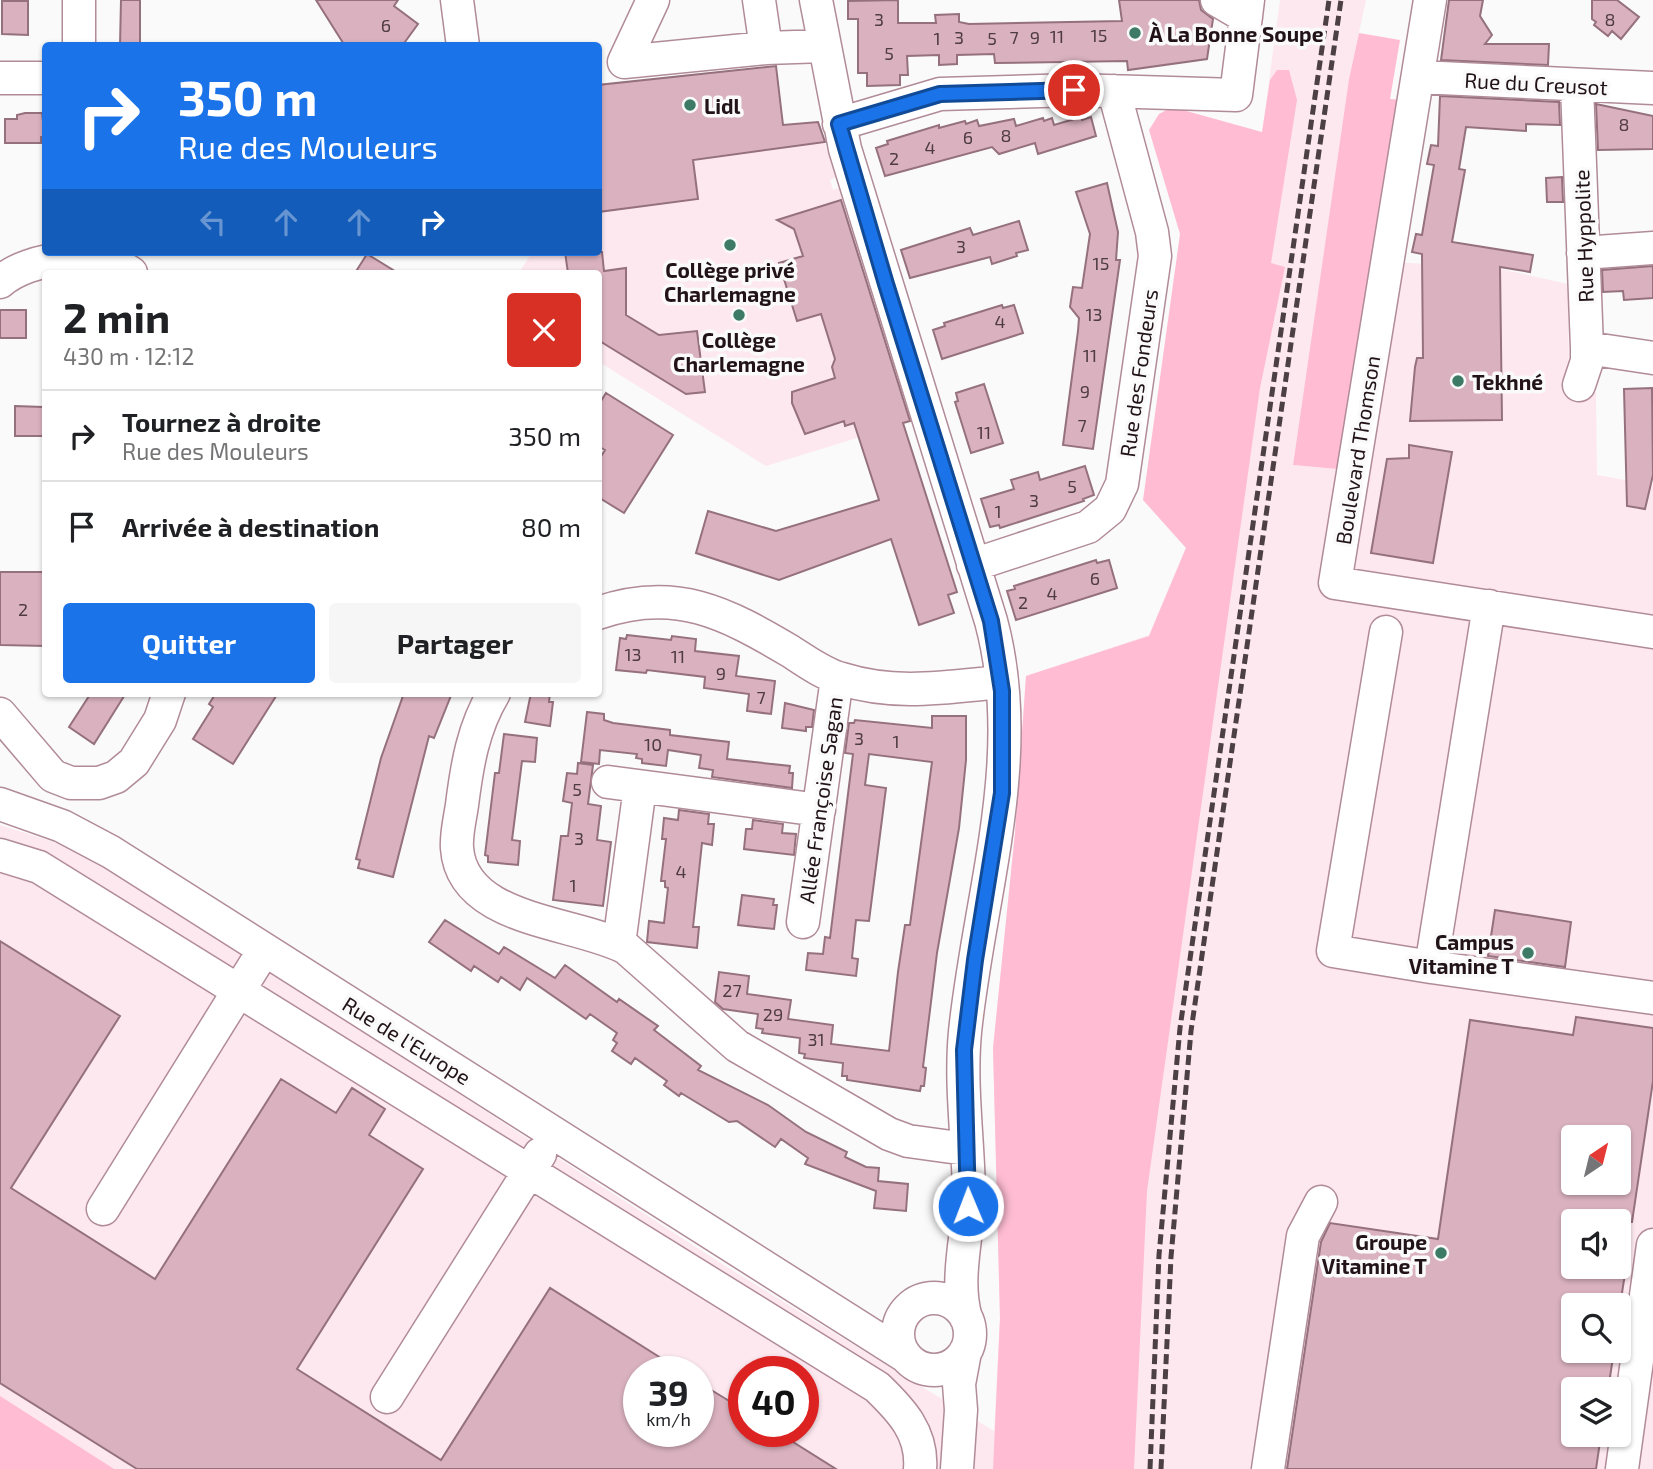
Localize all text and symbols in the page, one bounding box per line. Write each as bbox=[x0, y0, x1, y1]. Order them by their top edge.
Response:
house number: 3 bbox=[874, 8, 884, 30]
house number: 8 bbox=[1605, 8, 1615, 30]
house number: 6 bbox=[381, 14, 391, 36]
place label: À La Bonne Soupe bbox=[1149, 21, 1324, 46]
house number: 15 bbox=[1091, 24, 1107, 46]
house number: 11 bbox=[1050, 25, 1064, 47]
marker: À La Bonne Soupe bbox=[1127, 25, 1143, 41]
house number: 3 bbox=[954, 26, 964, 48]
house number: 7 bbox=[1009, 26, 1019, 48]
house number: 9 bbox=[1030, 26, 1040, 48]
house number: 1 bbox=[933, 27, 941, 49]
house number: 5 bbox=[987, 27, 997, 49]
house number: 5 bbox=[884, 42, 894, 64]
pin bbox=[1044, 60, 1104, 120]
text: 350 m bbox=[178, 67, 318, 126]
street label: Rue du Creusot bbox=[1464, 67, 1608, 99]
icon: right bbox=[63, 70, 154, 161]
icon: arrive bbox=[1055, 71, 1093, 109]
place label: Lidl bbox=[704, 93, 741, 118]
marker: Lidl bbox=[682, 97, 698, 113]
house number: 8 bbox=[1619, 113, 1629, 135]
house number: 8 bbox=[1001, 124, 1011, 146]
house number: 6 bbox=[963, 126, 973, 148]
text: Rue des Mouleurs bbox=[178, 127, 438, 165]
house number: 4 bbox=[924, 136, 936, 158]
house number: 2 bbox=[889, 147, 899, 169]
street label: Rue Hyppolite bbox=[1568, 169, 1598, 303]
icon: left bbox=[194, 203, 232, 241]
icon: ahead bbox=[267, 203, 305, 241]
icon: ahead bbox=[340, 203, 378, 241]
icon: right bbox=[413, 203, 451, 241]
house number: 3 bbox=[956, 235, 966, 257]
marker: Collège privé Charlemagne bbox=[722, 237, 738, 253]
house number: 15 bbox=[1093, 252, 1109, 274]
place label: Collège privé Charlemagne bbox=[664, 257, 796, 306]
street label: Rue des Fondeurs bbox=[1114, 288, 1162, 458]
text: 2 min bbox=[63, 291, 170, 341]
button: close bbox=[507, 293, 581, 367]
house number: 13 bbox=[1085, 303, 1103, 325]
marker: Collège Charlemagne bbox=[731, 307, 747, 323]
house number: 4 bbox=[994, 310, 1006, 332]
place label: Collège Charlemagne bbox=[673, 327, 805, 376]
text: 430 m · 12:12 bbox=[63, 342, 194, 370]
house number: 11 bbox=[1083, 344, 1097, 366]
street label: Boulevard Thomson bbox=[1330, 354, 1384, 546]
place label: Tekhné bbox=[1472, 369, 1543, 394]
marker: Tekhné bbox=[1450, 373, 1466, 389]
house number: 9 bbox=[1080, 380, 1090, 402]
text: Tournez à droite bbox=[122, 406, 321, 437]
house number: 7 bbox=[1077, 414, 1087, 436]
icon: right bbox=[63, 417, 101, 455]
text: 350 m bbox=[508, 420, 581, 451]
house number: 11 bbox=[977, 421, 991, 443]
text: Rue des Mouleurs bbox=[122, 437, 309, 465]
house number: 5 bbox=[1067, 475, 1077, 497]
house number: 3 bbox=[1029, 489, 1039, 511]
house number: 1 bbox=[994, 500, 1002, 522]
icon: arrive bbox=[63, 508, 101, 546]
text: Arrivée à destination bbox=[122, 511, 379, 542]
text: 80 m bbox=[521, 511, 581, 542]
house number: 6 bbox=[1090, 567, 1100, 589]
house number: 4 bbox=[1046, 582, 1058, 604]
house number: 2 bbox=[1018, 591, 1028, 613]
house number: 2 bbox=[18, 598, 28, 620]
button: Quitter bbox=[63, 603, 315, 683]
button: Partager bbox=[329, 603, 581, 683]
house number: 13 bbox=[624, 643, 642, 665]
house number: 11 bbox=[671, 645, 685, 667]
house number: 9 bbox=[716, 662, 726, 684]
house number: 7 bbox=[756, 686, 766, 708]
street label: Allée Françoise Sagan bbox=[793, 695, 849, 905]
house number: 3 bbox=[854, 727, 864, 749]
house number: 1 bbox=[892, 730, 900, 752]
house number: 10 bbox=[644, 733, 662, 755]
house number: 5 bbox=[572, 778, 582, 800]
house number: 3 bbox=[574, 827, 584, 849]
house number: 4 bbox=[675, 860, 687, 882]
house number: 1 bbox=[569, 874, 577, 896]
place label: Campus Vitamine T bbox=[1409, 929, 1514, 978]
marker: Campus Vitamine T bbox=[1520, 945, 1536, 961]
house number: 27 bbox=[722, 979, 742, 1001]
street label: Rue de l'Europe bbox=[338, 991, 476, 1089]
house number: 29 bbox=[763, 1003, 783, 1025]
house number: 31 bbox=[807, 1028, 825, 1050]
north arrow bbox=[1561, 1125, 1631, 1195]
map controls bbox=[1561, 1125, 1631, 1447]
position arrow bbox=[931, 1169, 1005, 1243]
button: sound bbox=[1561, 1209, 1631, 1279]
place label: Groupe Vitamine T bbox=[1322, 1229, 1427, 1278]
marker: Groupe Vitamine T bbox=[1433, 1245, 1449, 1261]
button: search bbox=[1561, 1293, 1631, 1363]
speed limit sign: 40 bbox=[728, 1356, 819, 1447]
text: 39 bbox=[648, 1371, 689, 1413]
button: layers bbox=[1561, 1377, 1631, 1447]
text: km/h bbox=[646, 1408, 691, 1430]

